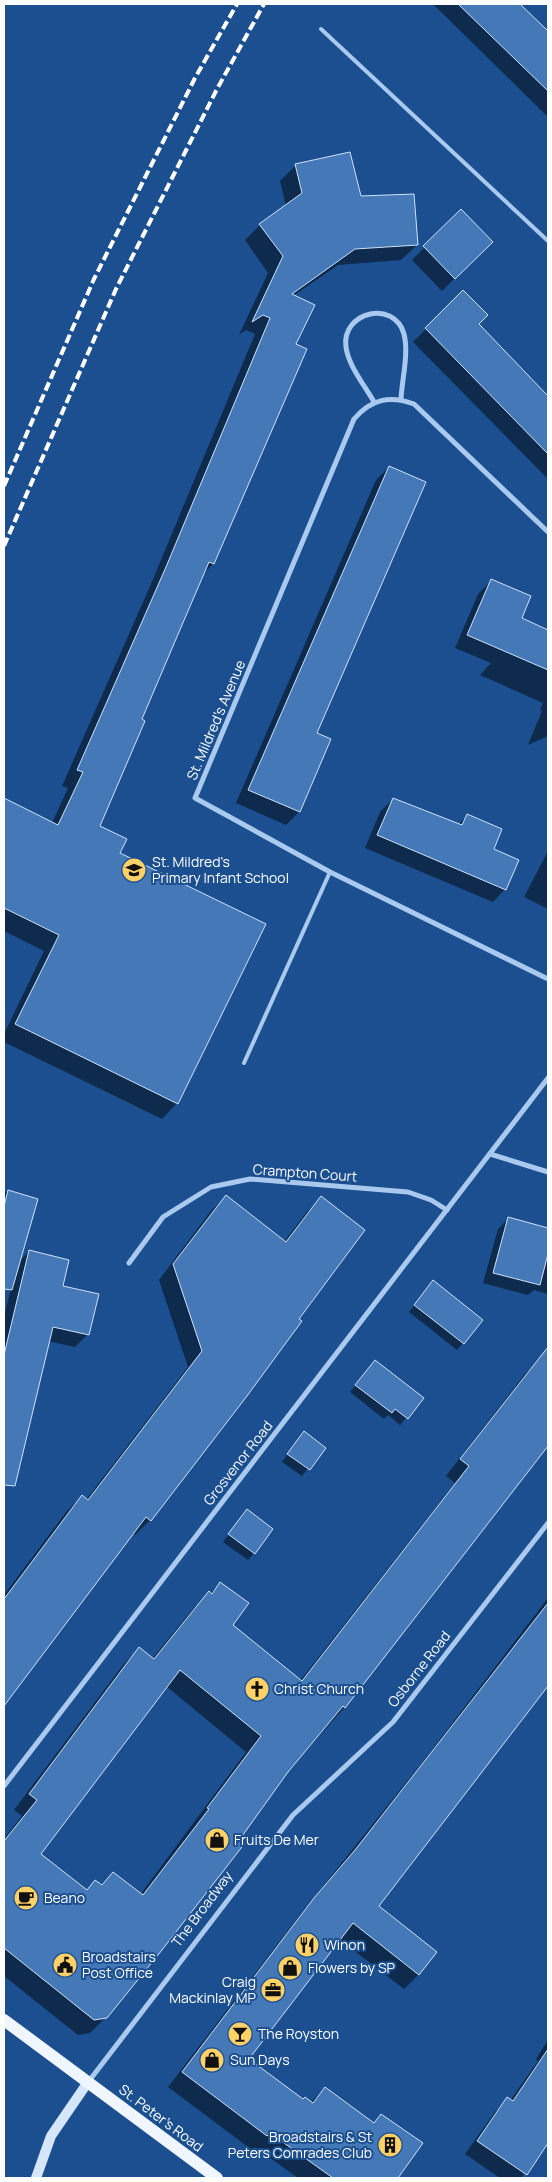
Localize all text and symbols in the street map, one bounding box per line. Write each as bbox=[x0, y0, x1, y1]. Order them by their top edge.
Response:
street label: St. Mildred's Avenue bbox=[182, 657, 249, 783]
place label: St. Mildred's Primary Infant School bbox=[152, 852, 289, 887]
school or university icon: St. Mildred's Primary Infant School bbox=[121, 857, 147, 883]
street label: Crampton Court bbox=[252, 1159, 358, 1186]
street label: Grosvenor Road bbox=[199, 1416, 277, 1509]
street label: Osborne Road bbox=[383, 1627, 454, 1711]
church icon: Christ Church bbox=[244, 1676, 270, 1702]
place label: Christ Church bbox=[274, 1679, 364, 1698]
shop icon: Fruits De Mer bbox=[204, 1827, 230, 1853]
place label: Fruits De Mer bbox=[234, 1830, 319, 1849]
street label: The Broadway bbox=[167, 1866, 237, 1951]
cafe icon: Beano bbox=[13, 1885, 39, 1911]
place label: Beano bbox=[44, 1888, 85, 1907]
restaurant icon: Winon bbox=[294, 1932, 320, 1958]
place label: Winon bbox=[324, 1935, 365, 1954]
place label: Broadstairs Post Office bbox=[82, 1947, 156, 1982]
public building icon: Broadstairs Post Office bbox=[52, 1952, 78, 1978]
shop icon: Flowers by SP bbox=[277, 1955, 303, 1981]
place label: Flowers by SP bbox=[308, 1958, 396, 1977]
place label: Craig Mackinlay MP bbox=[169, 1972, 257, 2007]
office icon: Craig Mackinlay MP bbox=[260, 1977, 286, 2003]
bar icon: The Royston bbox=[227, 2021, 253, 2047]
place label: The Royston bbox=[258, 2024, 339, 2043]
shop icon: Sun Days bbox=[199, 2047, 225, 2073]
place label: Sun Days bbox=[230, 2050, 290, 2069]
street label: St. Peter's Road bbox=[115, 2080, 207, 2156]
place label: Broadstairs & St Peters Comrades Club bbox=[228, 2127, 372, 2162]
building icon: Broadstairs & St Peters Comrades Club bbox=[377, 2132, 403, 2158]

